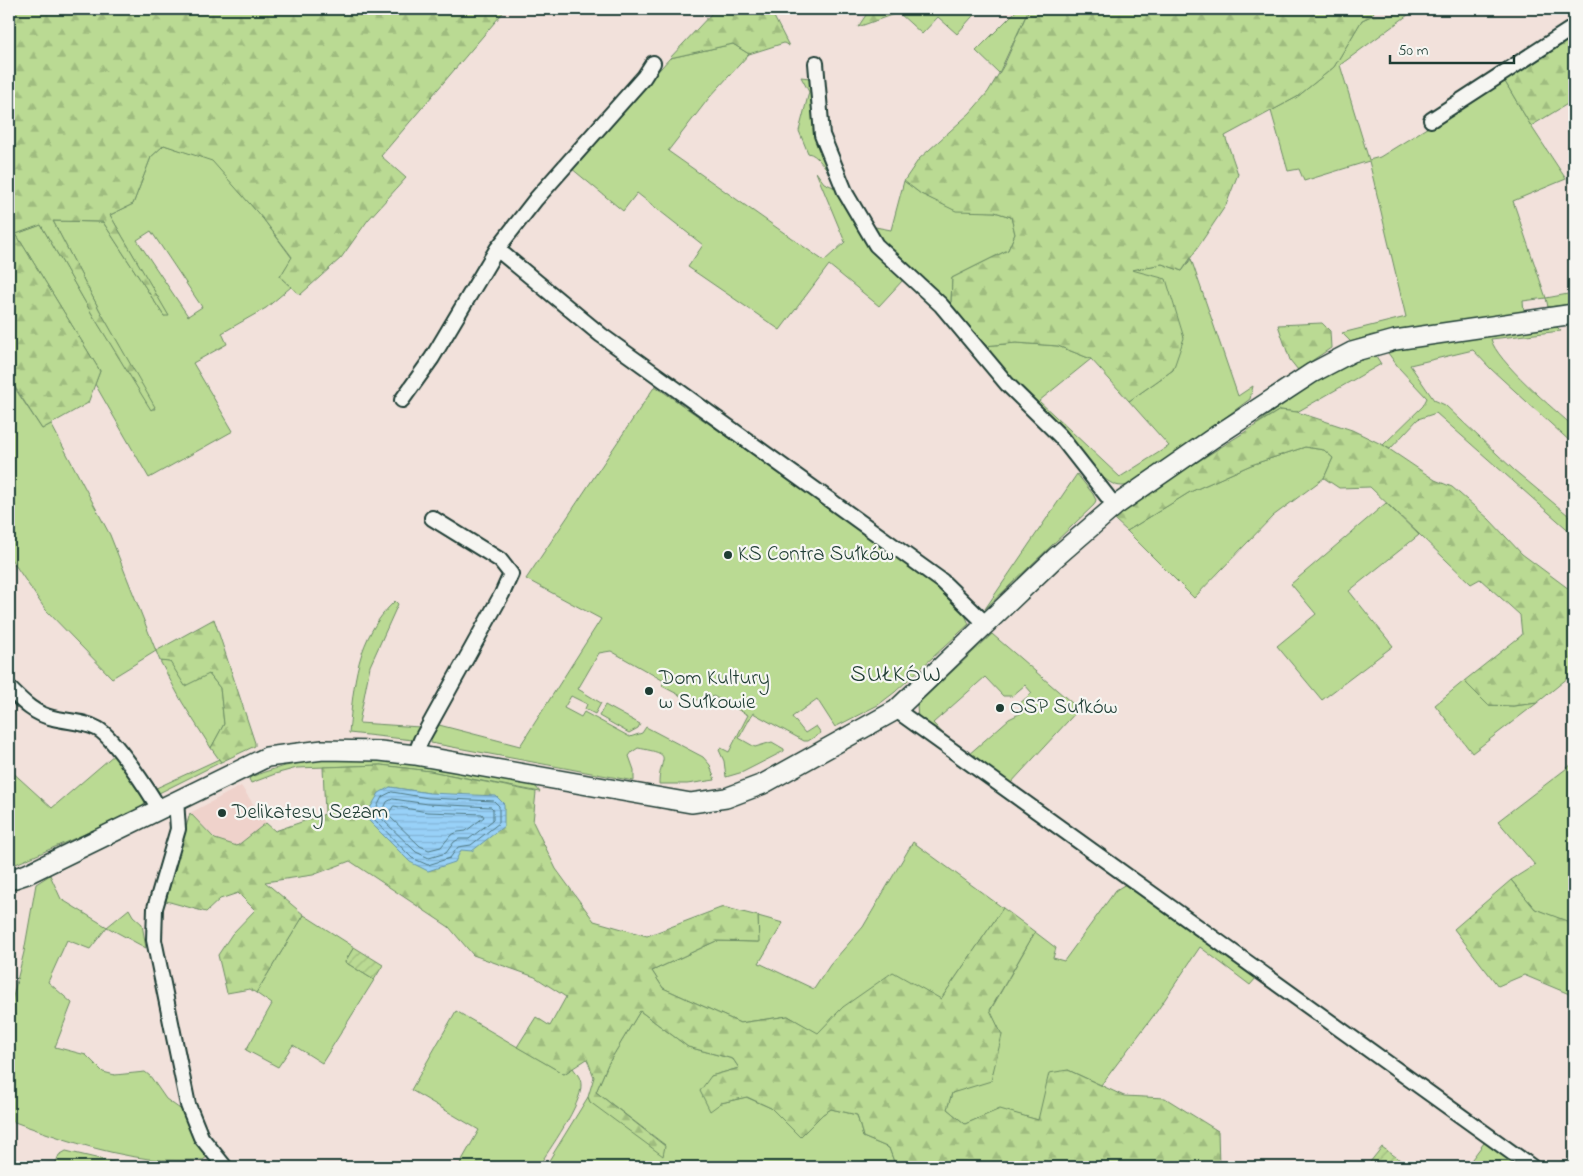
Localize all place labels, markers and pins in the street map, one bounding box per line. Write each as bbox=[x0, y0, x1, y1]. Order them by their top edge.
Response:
place label: KS Contra Sułków bbox=[738, 540, 894, 570]
marker: KS Contra Sułków bbox=[722, 549, 734, 561]
place label: Dom Kultury w Sułkowie bbox=[658, 664, 770, 718]
marker: Dom Kultury w Sułkowie bbox=[643, 685, 655, 697]
place label: OSP Sułków bbox=[1010, 693, 1118, 723]
marker: OSP Sułków bbox=[994, 702, 1006, 714]
place label: Delikatesy Sezam bbox=[231, 798, 388, 830]
marker: Delikatesy Sezam bbox=[216, 807, 228, 819]

